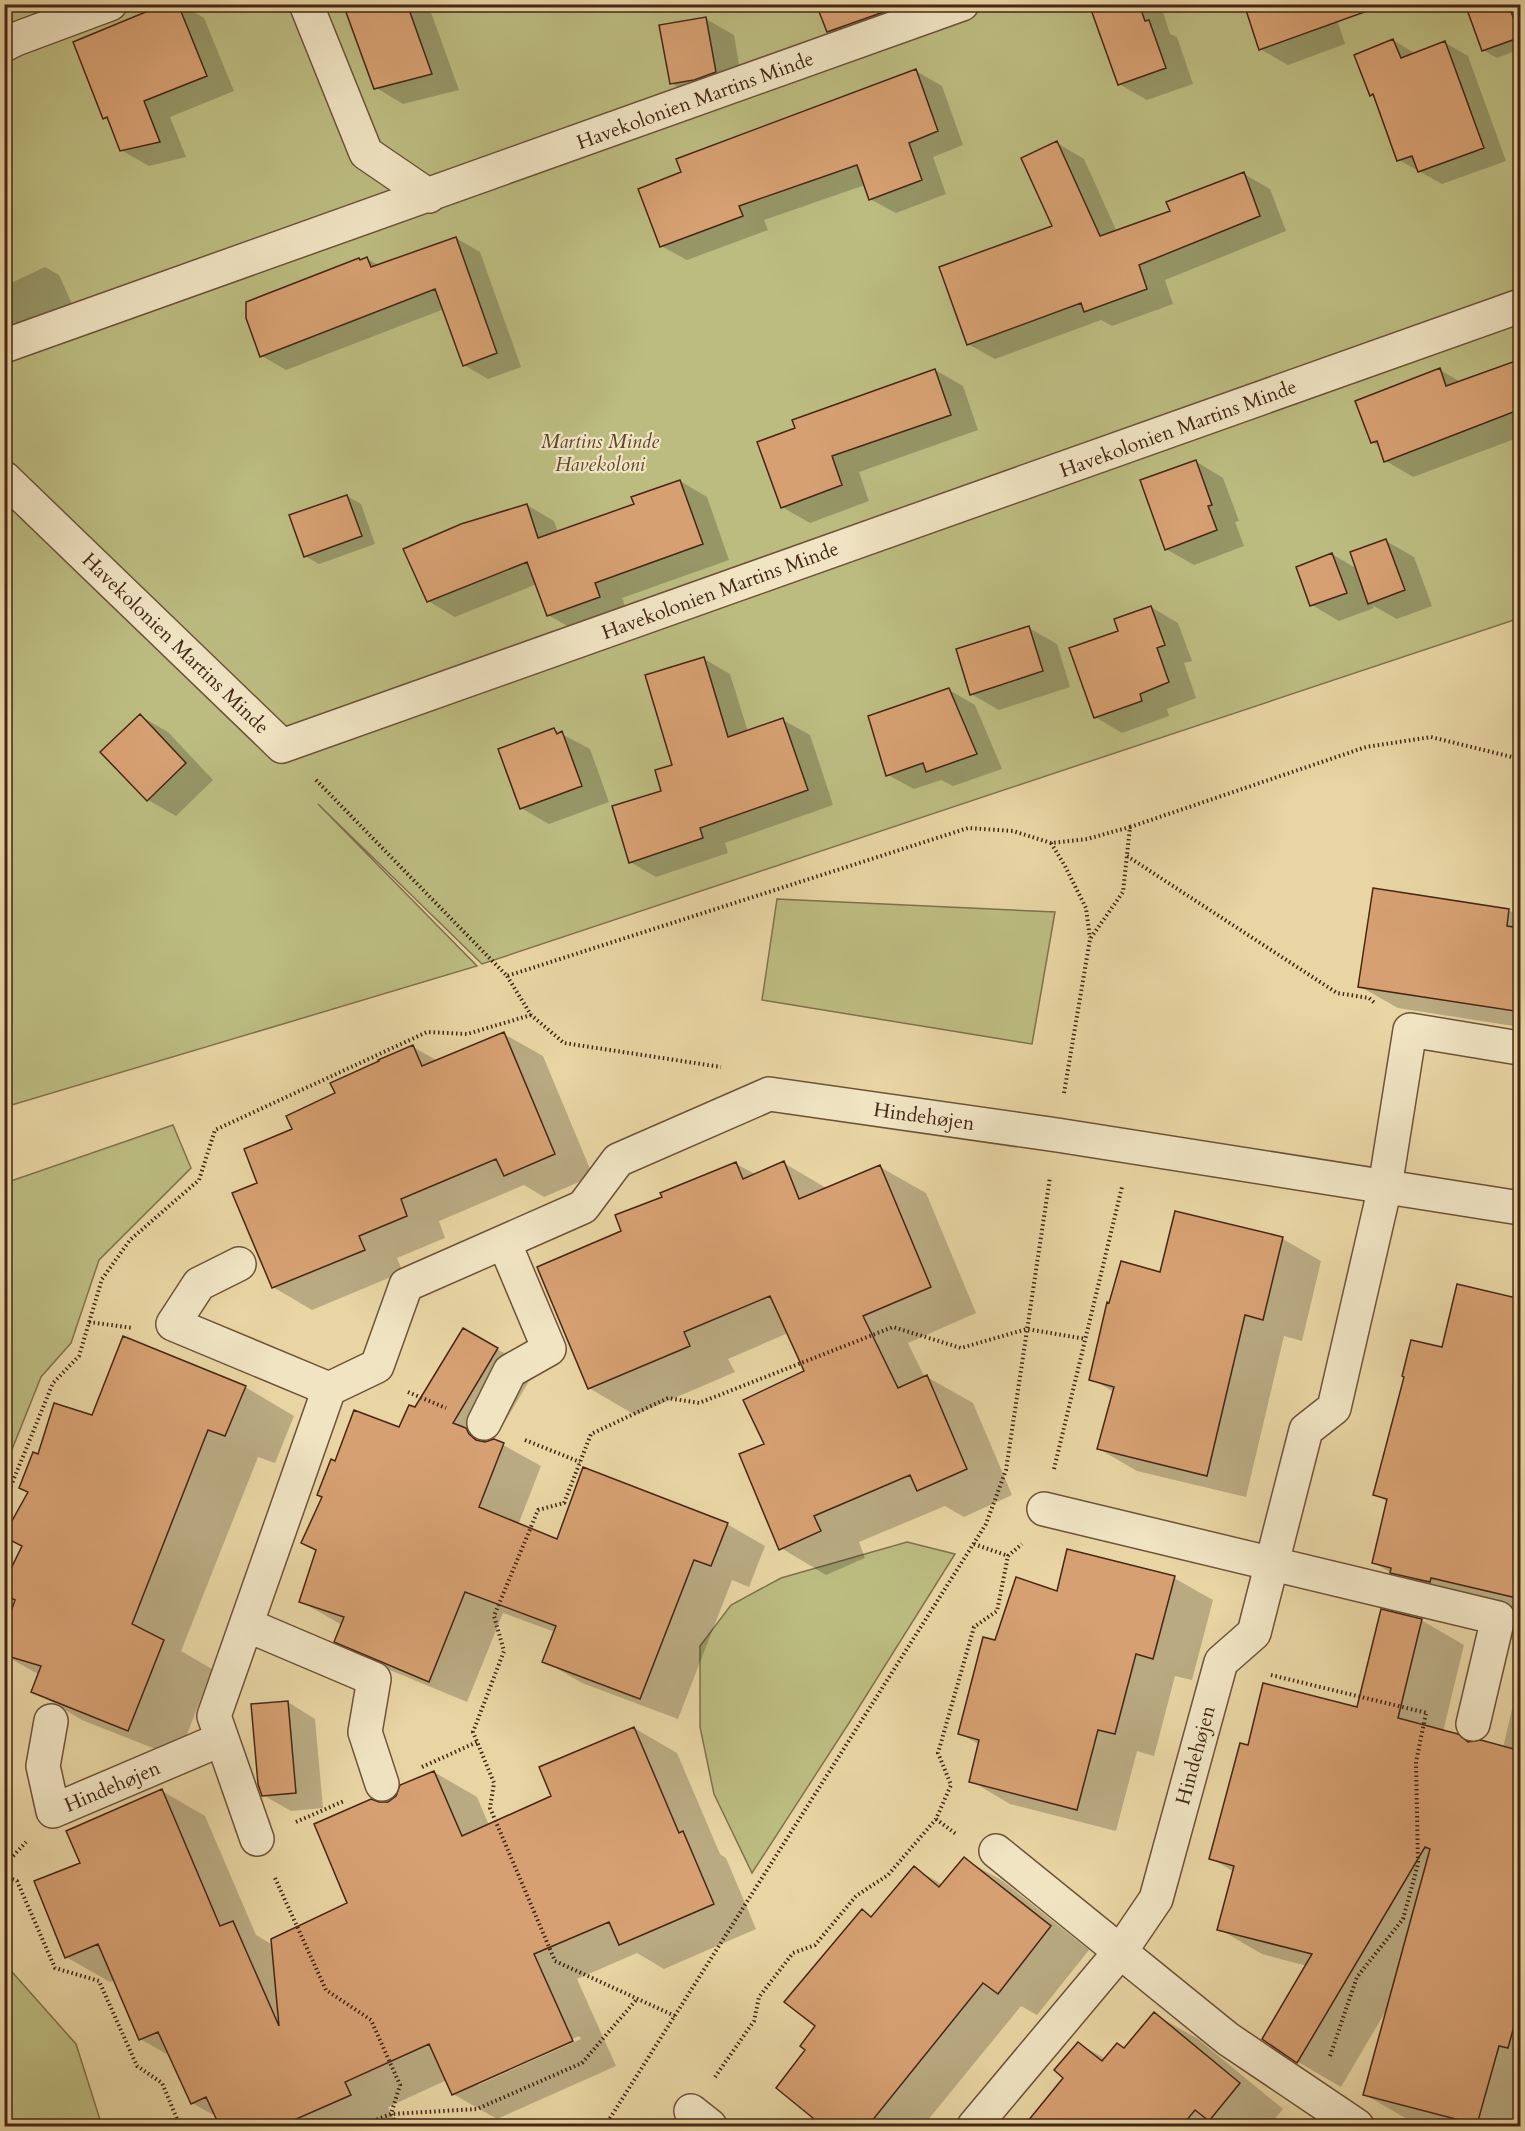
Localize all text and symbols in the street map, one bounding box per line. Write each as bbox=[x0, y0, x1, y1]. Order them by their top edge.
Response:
street label: Havekolonien Martins Minde bbox=[573, 45, 817, 156]
street label: Havekolonien Martins Minde bbox=[1056, 373, 1300, 484]
park label: Martins Minde Havekoloni bbox=[541, 428, 659, 478]
street label: Havekolonien Martins Minde bbox=[598, 535, 842, 646]
street label: Havekolonien Martins Minde bbox=[76, 547, 275, 740]
street label: Hindehøjen bbox=[872, 1096, 977, 1137]
street label: Hindehøjen bbox=[1169, 1702, 1222, 1808]
street label: Hindehøjen bbox=[60, 1754, 165, 1819]

